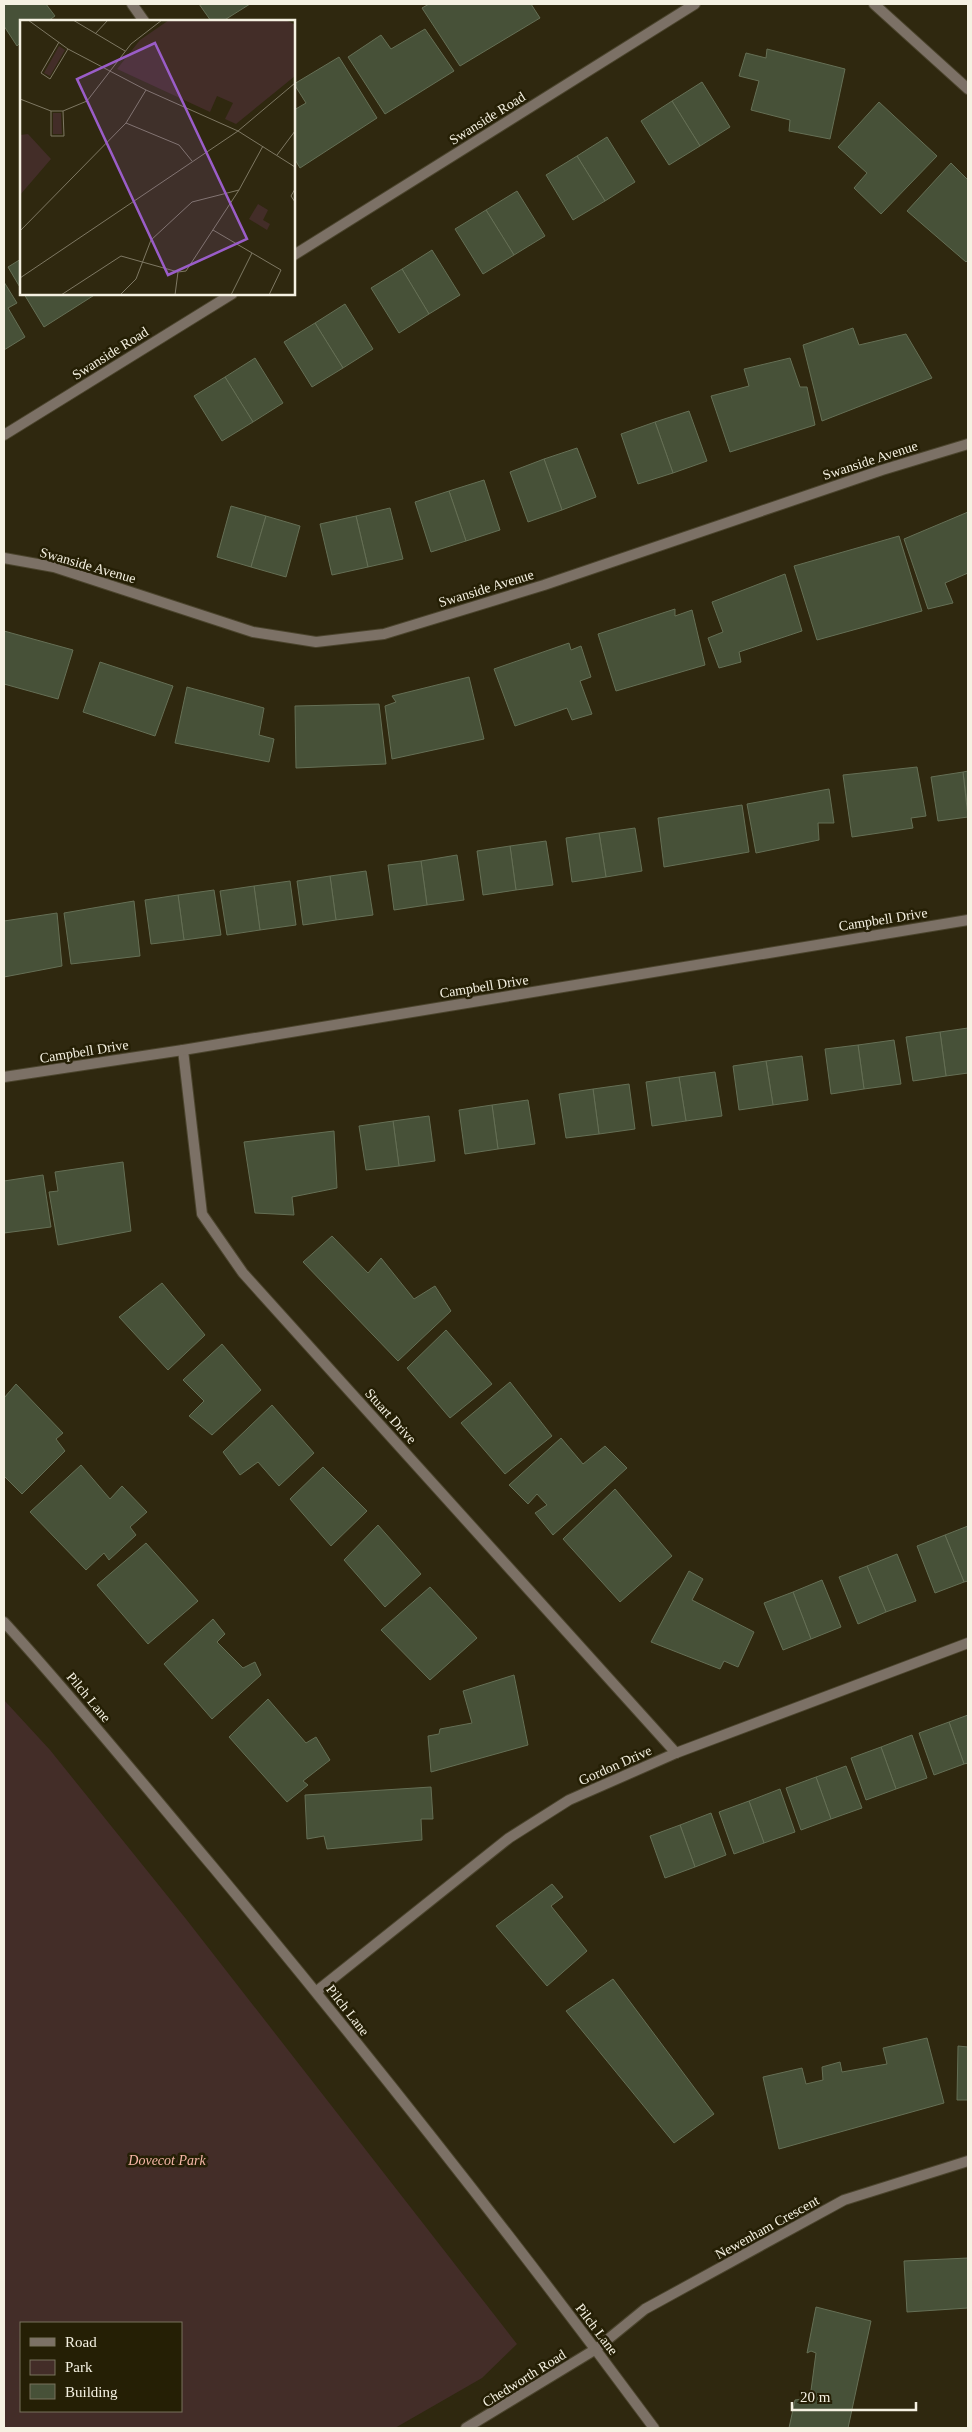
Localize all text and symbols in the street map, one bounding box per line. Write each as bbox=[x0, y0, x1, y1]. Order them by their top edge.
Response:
inset map bbox=[20, 20, 295, 295]
street label: Swanside Road bbox=[447, 89, 528, 148]
street label: Swanside Road bbox=[70, 324, 151, 383]
street label: Swanside Avenue bbox=[821, 438, 919, 483]
street label: Swanside Avenue bbox=[38, 545, 137, 586]
street label: Swanside Avenue bbox=[437, 567, 536, 610]
street label: Campbell Drive bbox=[838, 905, 929, 934]
street label: Campbell Drive bbox=[439, 972, 530, 1001]
street label: Campbell Drive bbox=[39, 1037, 130, 1066]
street label: Stuart Drive bbox=[362, 1386, 419, 1447]
street label: Pilch Lane bbox=[64, 1669, 114, 1725]
street label: Gordon Drive bbox=[576, 1743, 654, 1788]
street label: Pilch Lane bbox=[323, 1982, 372, 2039]
park label: Dovecot Park bbox=[127, 2153, 206, 2168]
street label: Newenham Crescent bbox=[713, 2193, 822, 2262]
street label: Pilch Lane bbox=[572, 2301, 621, 2358]
legend bbox=[20, 2322, 182, 2412]
text: Road bbox=[65, 2334, 97, 2350]
street label: Chedworth Road bbox=[480, 2347, 569, 2410]
text: Park bbox=[65, 2359, 93, 2375]
scale bar bbox=[792, 2380, 916, 2412]
text: Building bbox=[65, 2384, 118, 2400]
text: 20 m bbox=[800, 2389, 831, 2405]

